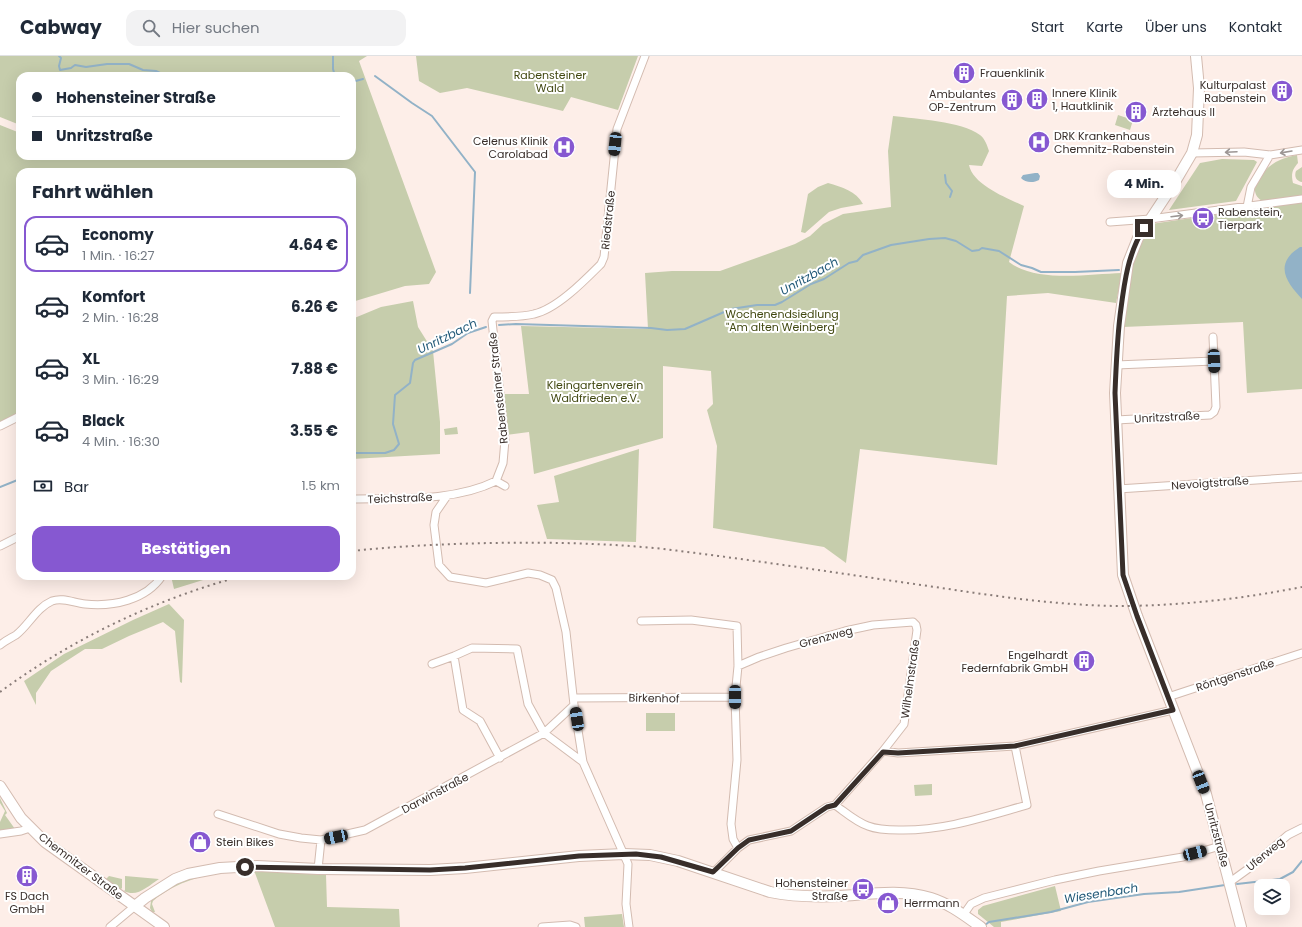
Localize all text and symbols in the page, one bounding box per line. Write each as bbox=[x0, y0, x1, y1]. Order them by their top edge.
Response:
search box bbox=[126, 10, 406, 46]
text: Cabway bbox=[20, 14, 102, 41]
icon: search bbox=[140, 17, 162, 39]
text: Hier suchen bbox=[172, 17, 260, 38]
text: Start bbox=[1031, 17, 1064, 37]
text: Karte bbox=[1086, 17, 1123, 37]
text: Über uns bbox=[1145, 17, 1207, 37]
text: Kontakt bbox=[1229, 17, 1282, 37]
building icon: Frauenklinik bbox=[951, 60, 977, 86]
place label: Frauenklinik bbox=[980, 65, 1045, 81]
park label: Rabensteiner Wald bbox=[514, 67, 586, 96]
place label: Kulturpalast Rabenstein bbox=[1200, 77, 1266, 106]
building icon: Kulturpalast Rabenstein bbox=[1269, 78, 1295, 104]
place label: Innere Klinik 1, Hautklinik bbox=[1052, 85, 1117, 114]
place label: Ambulantes OP-Zentrum bbox=[929, 86, 996, 115]
building icon: Innere Klinik 1, Hautklinik bbox=[1024, 86, 1050, 112]
text: Hohensteiner Straße bbox=[56, 87, 216, 108]
building icon: Ambulantes OP-Zentrum bbox=[999, 87, 1025, 113]
building icon: Ärztehaus II bbox=[1123, 99, 1149, 125]
place label: Ärztehaus II bbox=[1152, 104, 1215, 120]
text: Unritzstraße bbox=[56, 125, 153, 146]
place label: DRK Krankenhaus Chemnitz-Rabenstein bbox=[1054, 128, 1174, 157]
hospital icon: DRK Krankenhaus Chemnitz-Rabenstein bbox=[1026, 129, 1052, 155]
car bbox=[608, 131, 622, 157]
place label: Celenus Klinik Carolabad bbox=[473, 133, 548, 162]
hospital icon: Celenus Klinik Carolabad bbox=[551, 134, 577, 160]
one-way arrow bbox=[1225, 149, 1238, 156]
one-way arrow bbox=[1280, 149, 1293, 157]
callout: 4 Min. bbox=[1107, 170, 1181, 198]
text: 4 Min. bbox=[1124, 174, 1164, 193]
text: Fahrt wählen bbox=[32, 179, 154, 204]
street label: Riedstraße bbox=[597, 190, 619, 250]
place label: Rabenstein, Tierpark bbox=[1218, 204, 1282, 233]
bus stop icon: Rabenstein, Tierpark bbox=[1190, 205, 1216, 231]
one-way arrow bbox=[1170, 212, 1183, 219]
route end bbox=[1135, 219, 1153, 237]
text: Economy bbox=[82, 224, 154, 245]
icon: car bbox=[34, 226, 70, 262]
text: 4.64 € bbox=[289, 234, 338, 255]
text: 1 Min. · 16:27 bbox=[82, 246, 155, 265]
water label: Unritzbach bbox=[777, 253, 841, 299]
text: Komfort bbox=[82, 286, 145, 307]
icon: car bbox=[34, 288, 70, 324]
text: 6.26 € bbox=[291, 296, 338, 317]
park label: Wochenendsiedlung "Am alten Weinberg" bbox=[725, 306, 839, 335]
text: 2 Min. · 16:28 bbox=[82, 308, 159, 327]
water label: Unritzbach bbox=[414, 314, 480, 358]
street label: Rabensteiner Straße bbox=[484, 331, 512, 444]
text: XL bbox=[82, 348, 100, 369]
car bbox=[1208, 349, 1220, 373]
icon: car bbox=[34, 350, 70, 386]
text: 7.88 € bbox=[291, 358, 338, 379]
text: 3 Min. · 16:29 bbox=[82, 370, 159, 389]
park label: Kleingartenverein Waldfrieden e.V. bbox=[547, 377, 643, 406]
street label: Unritzstraße bbox=[1134, 407, 1200, 427]
text: Black bbox=[82, 410, 125, 431]
icon: car bbox=[34, 412, 70, 448]
text: 3.55 € bbox=[290, 420, 338, 441]
text: 4 Min. · 16:30 bbox=[82, 432, 160, 451]
street label: Nevoigtstraße bbox=[1171, 472, 1249, 494]
icon: cash bbox=[32, 475, 54, 497]
text: Bar bbox=[64, 476, 89, 497]
text: 1.5 km bbox=[301, 476, 340, 495]
street label: Teichstraße bbox=[367, 489, 433, 507]
button: Bestätigen bbox=[32, 526, 340, 572]
street label: Grenzweg bbox=[797, 622, 855, 652]
street label: Wilhelmstraße bbox=[897, 638, 923, 720]
place label: Engelhardt Federnfabrik GmbH bbox=[961, 647, 1068, 676]
building icon: Engelhardt Federnfabrik GmbH bbox=[1071, 648, 1097, 674]
street label: Röntgenstraße bbox=[1194, 655, 1276, 695]
car bbox=[729, 685, 741, 709]
street label: Birkenhof bbox=[628, 690, 680, 706]
car bbox=[569, 706, 585, 732]
street label: Darwinstraße bbox=[399, 769, 471, 817]
car bbox=[1191, 769, 1211, 795]
street label: Unritzstraße bbox=[1201, 801, 1233, 869]
street label: Chemnitzer Straße bbox=[35, 829, 127, 903]
shop icon: Stein Bikes bbox=[187, 829, 213, 855]
car bbox=[323, 829, 349, 845]
street label: Uferweg bbox=[1243, 833, 1287, 875]
place label: Stein Bikes bbox=[216, 834, 274, 850]
car bbox=[1182, 844, 1208, 862]
route start bbox=[236, 858, 254, 876]
building icon: FS Dach GmbH bbox=[14, 863, 40, 889]
place label: Hohensteiner Straße bbox=[775, 875, 848, 904]
bus stop icon: Hohensteiner Straße bbox=[850, 876, 876, 902]
water label: Wiesenbach bbox=[1063, 879, 1139, 907]
map controls bbox=[1254, 879, 1290, 915]
button: layers bbox=[1254, 879, 1290, 915]
place label: FS Dach GmbH bbox=[5, 888, 49, 917]
shop icon: Herrmann bbox=[875, 890, 901, 916]
place label: Herrmann bbox=[904, 895, 959, 911]

